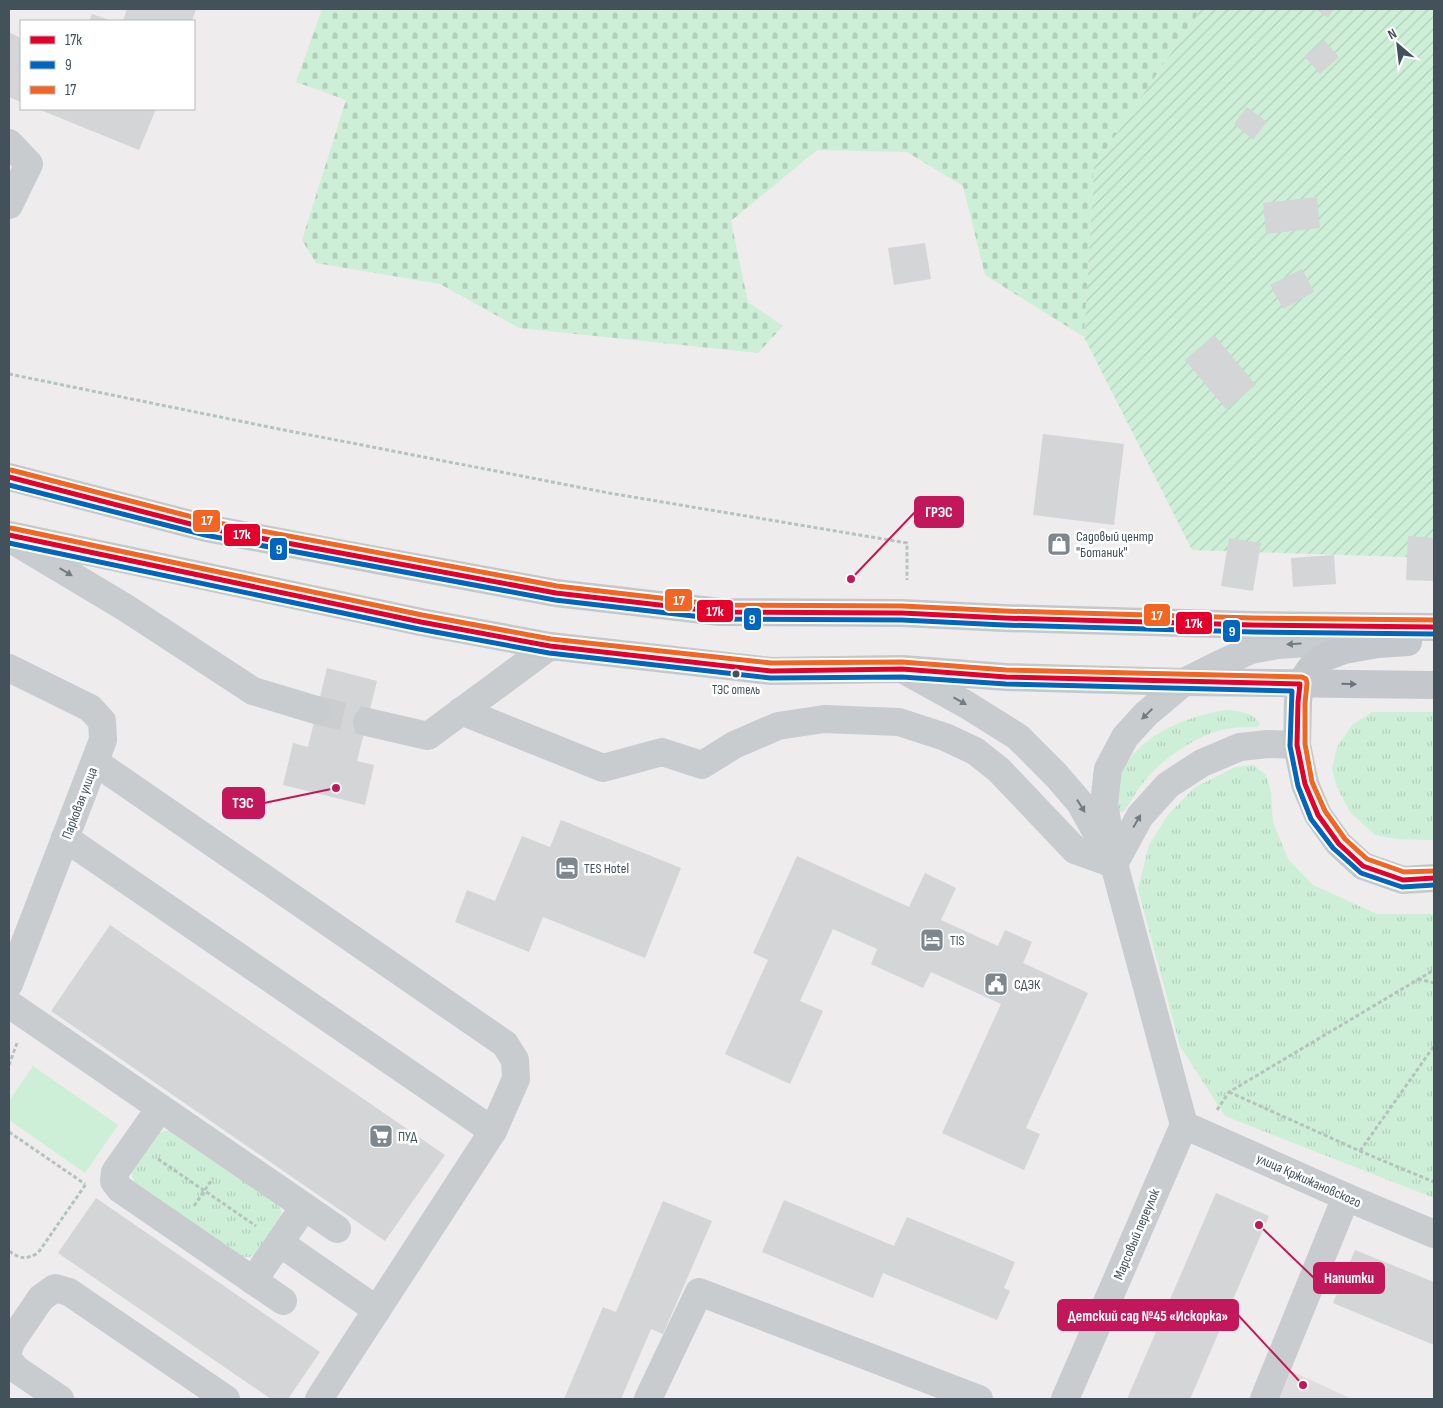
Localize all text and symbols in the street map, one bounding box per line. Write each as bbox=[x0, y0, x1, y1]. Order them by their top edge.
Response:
legend bbox=[20, 20, 195, 110]
north arrow bbox=[1373, 20, 1423, 70]
text: N bbox=[1385, 25, 1399, 43]
text: 17к bbox=[65, 31, 82, 50]
text: 9 bbox=[65, 56, 72, 75]
text: 17 bbox=[65, 81, 76, 100]
callout: ГРЭС bbox=[915, 497, 963, 527]
text: ГРЭС bbox=[925, 503, 953, 522]
line badge: 17 bbox=[192, 509, 221, 533]
text: 17 bbox=[201, 512, 214, 529]
line badge: 17к bbox=[223, 523, 261, 547]
text: 17к bbox=[233, 526, 251, 543]
place label: Садовый центр "Ботаник" bbox=[1076, 528, 1154, 561]
shop icon: Садовый центр "Ботаник" bbox=[1046, 531, 1072, 557]
line badge: 9 bbox=[269, 537, 288, 561]
text: 9 bbox=[276, 541, 283, 558]
one-way arrow bbox=[58, 568, 73, 576]
line badge: 17 bbox=[664, 588, 693, 612]
text: 17 bbox=[673, 592, 686, 609]
line badge: 17к bbox=[696, 599, 734, 623]
text: 17к bbox=[706, 603, 724, 620]
line badge: 17 bbox=[1143, 603, 1171, 627]
line badge: 9 bbox=[743, 607, 762, 631]
text: 17 bbox=[1151, 607, 1164, 624]
text: 9 bbox=[749, 611, 756, 628]
line badge: 17к bbox=[1175, 611, 1213, 635]
text: 17к bbox=[1185, 615, 1203, 632]
line badge: 9 bbox=[1222, 619, 1241, 643]
text: 9 bbox=[1229, 623, 1236, 640]
one-way arrow bbox=[1286, 640, 1302, 648]
marker: ТЭС отель bbox=[731, 669, 741, 679]
one-way arrow bbox=[1341, 680, 1357, 688]
place label: ТЭС отель bbox=[712, 682, 760, 698]
one-way arrow bbox=[952, 697, 967, 705]
one-way arrow bbox=[1141, 708, 1153, 720]
street label: Парковая улица bbox=[58, 765, 101, 841]
callout: ТЭС bbox=[223, 788, 264, 818]
text: ТЭС bbox=[232, 794, 254, 813]
one-way arrow bbox=[1077, 800, 1086, 813]
one-way arrow bbox=[1133, 814, 1141, 829]
hotel icon: TES Hotel bbox=[554, 855, 580, 881]
place label: TES Hotel bbox=[584, 860, 629, 877]
hotel icon: TIS bbox=[919, 927, 945, 953]
place label: TIS bbox=[950, 932, 965, 949]
public building icon: СДЭК bbox=[983, 971, 1009, 997]
place label: СДЭК bbox=[1014, 976, 1041, 993]
supermarket icon: ПУД bbox=[368, 1123, 394, 1149]
place label: ПУД bbox=[398, 1128, 417, 1145]
street label: улица Кржижановского bbox=[1254, 1150, 1364, 1211]
street label: Марсовый переулок bbox=[1110, 1186, 1164, 1282]
callout: Напитки bbox=[1314, 1263, 1384, 1293]
text: Напитки bbox=[1324, 1269, 1374, 1288]
callout: Детский сад №45 «Искорка» bbox=[1058, 1300, 1238, 1330]
text: Детский сад №45 «Искорка» bbox=[1068, 1307, 1229, 1326]

